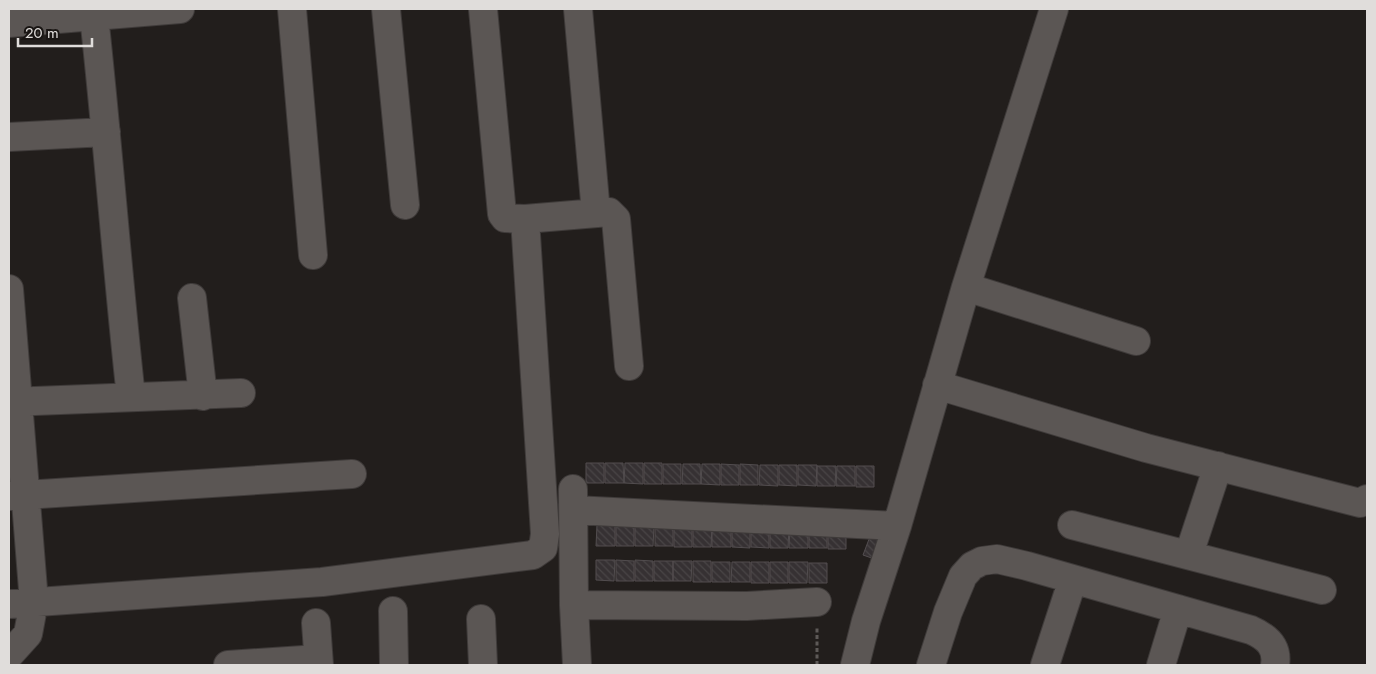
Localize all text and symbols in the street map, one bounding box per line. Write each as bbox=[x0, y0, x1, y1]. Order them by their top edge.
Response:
scale bar bbox=[18, 15, 91, 47]
text: 20 m bbox=[25, 22, 59, 44]

